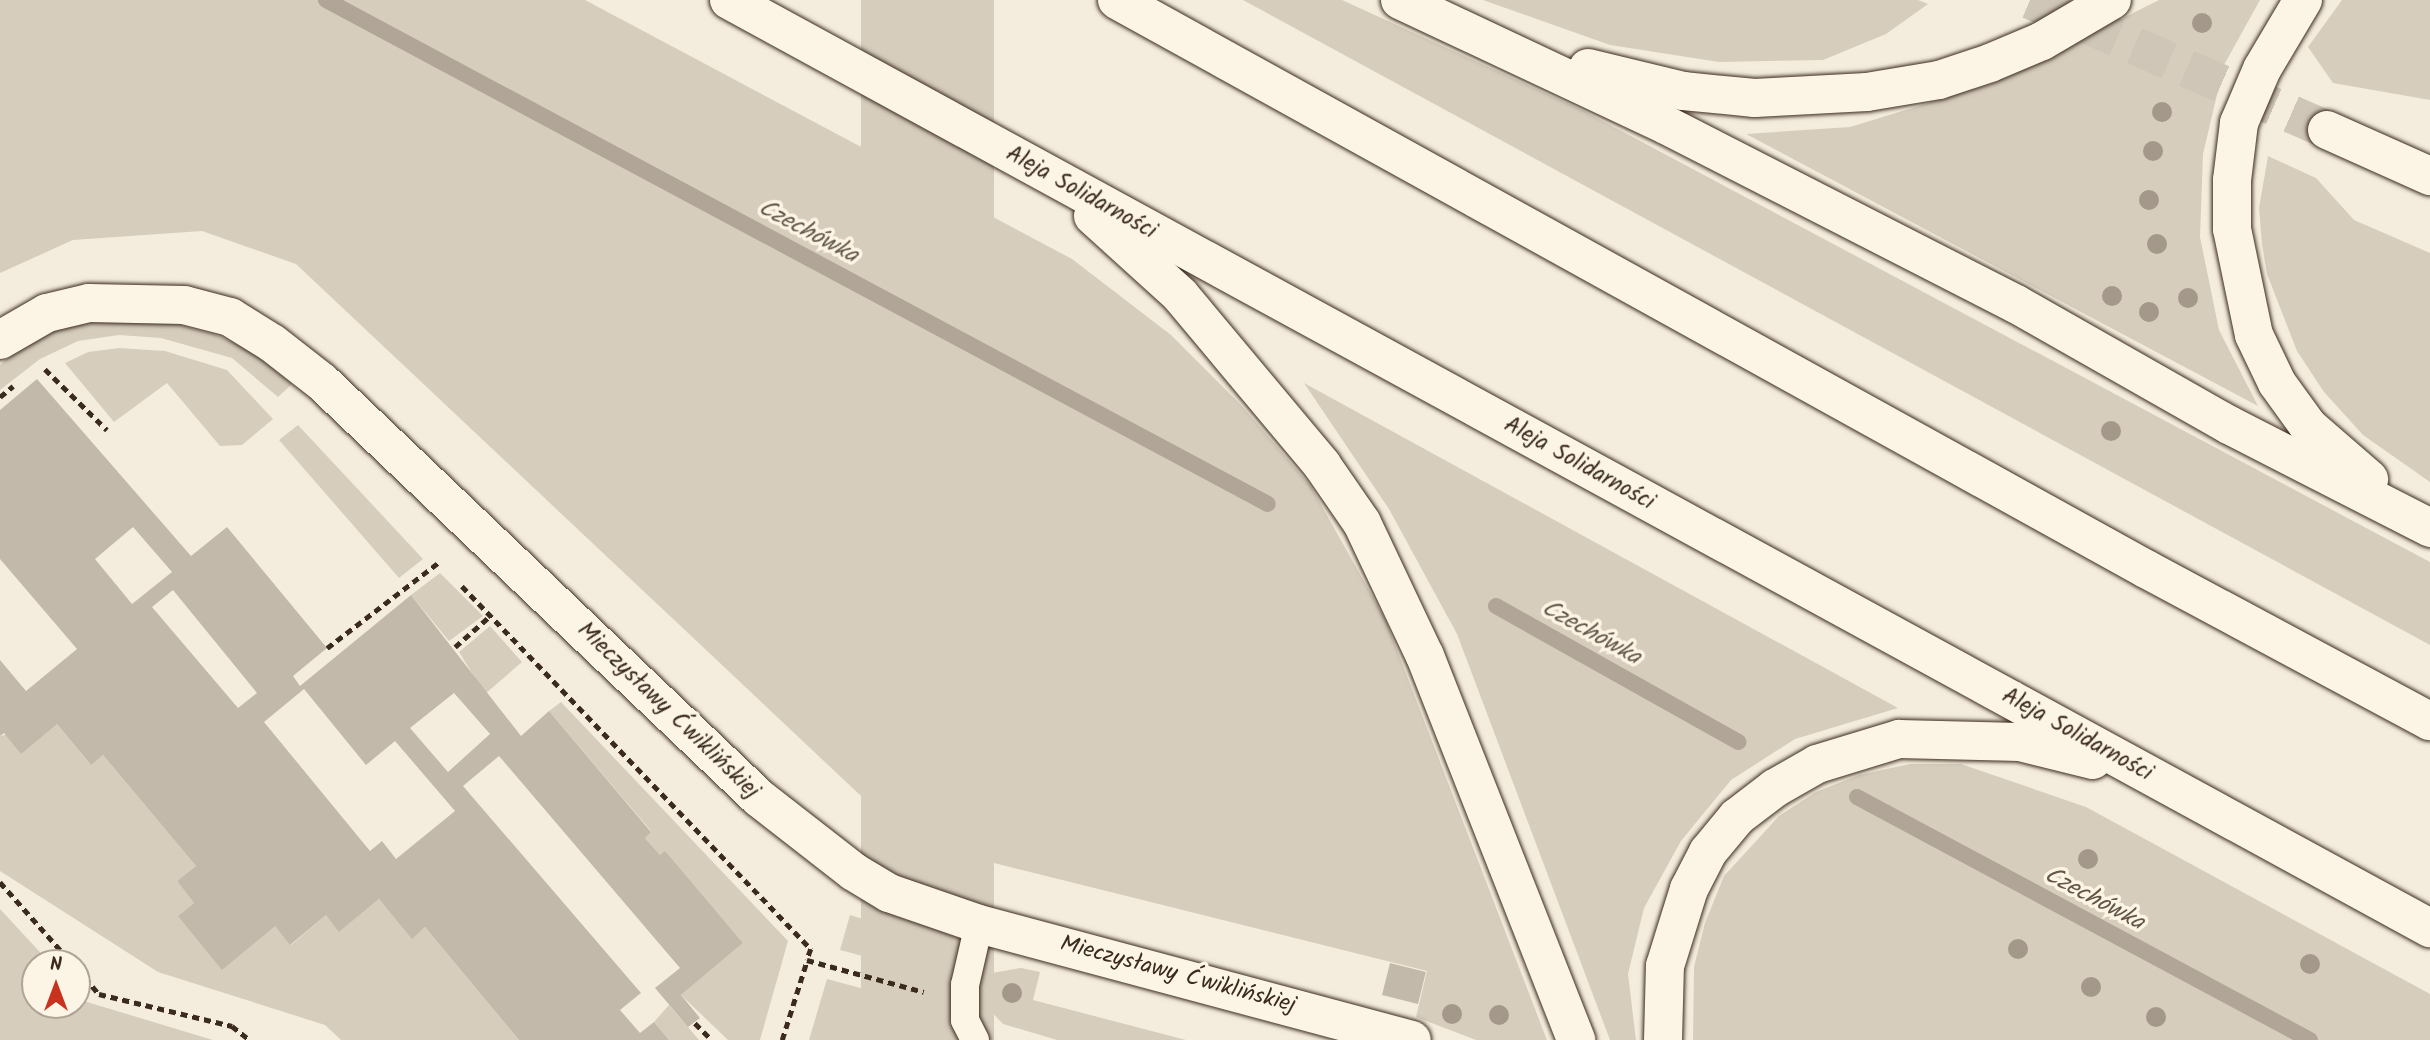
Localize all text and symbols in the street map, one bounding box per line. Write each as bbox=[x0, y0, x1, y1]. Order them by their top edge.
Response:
street label: Aleja Solidarności bbox=[1001, 140, 1161, 246]
water label: Czechówka bbox=[753, 194, 863, 270]
street label: Aleja Solidarności bbox=[1499, 411, 1659, 517]
water label: Czechówka bbox=[1536, 594, 1646, 672]
street label: Mieczysławy Ćwiklińskiej bbox=[571, 617, 765, 805]
street label: Aleja Solidarności bbox=[1997, 682, 2157, 788]
water label: Czechówka bbox=[2039, 861, 2149, 937]
street label: Mieczysławy Ćwiklińskiej bbox=[1057, 930, 1299, 1020]
north arrow bbox=[21, 949, 91, 1019]
text: N bbox=[50, 950, 62, 980]

